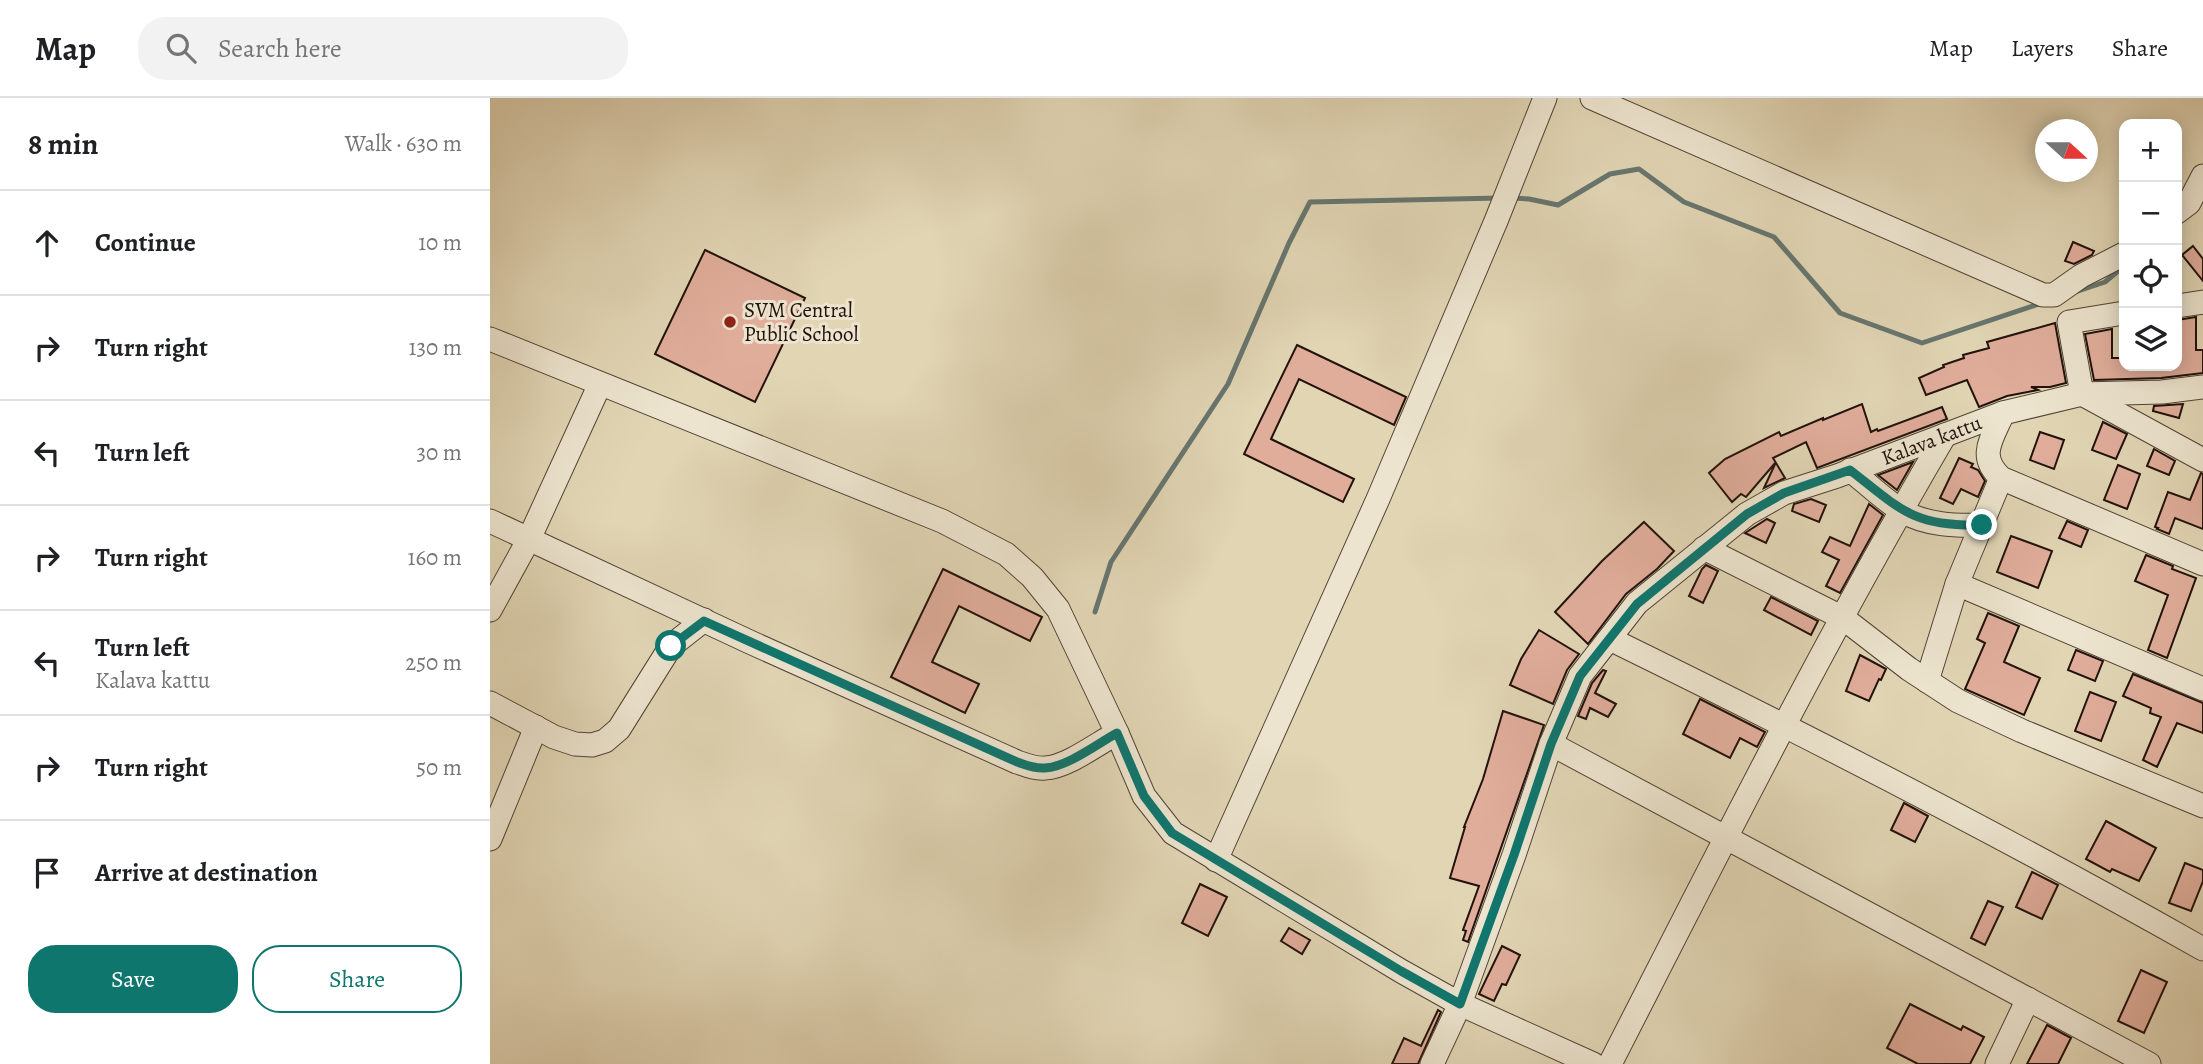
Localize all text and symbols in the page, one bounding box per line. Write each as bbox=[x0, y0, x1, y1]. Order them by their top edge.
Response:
search box bbox=[138, 17, 628, 80]
text: Map bbox=[35, 26, 96, 71]
icon: search bbox=[162, 29, 200, 67]
text: Search here bbox=[218, 31, 342, 66]
text: Map bbox=[1929, 32, 1973, 64]
text: Layers bbox=[2011, 32, 2074, 64]
text: Share bbox=[2112, 32, 2168, 64]
north arrow bbox=[2035, 119, 2098, 182]
map controls bbox=[2119, 119, 2182, 371]
button: + bbox=[2119, 119, 2182, 182]
text: 8 min bbox=[28, 124, 98, 164]
text: Walk · 630 m bbox=[345, 128, 462, 159]
button: − bbox=[2119, 182, 2182, 245]
icon: ahead bbox=[28, 224, 66, 262]
text: Continue bbox=[95, 225, 196, 260]
text: 10 m bbox=[418, 227, 462, 258]
button: locate bbox=[2119, 245, 2182, 308]
place label: SVM Central Public School bbox=[744, 296, 859, 348]
button: layers bbox=[2119, 308, 2182, 371]
marker: SVM Central Public School bbox=[722, 314, 738, 330]
icon: right bbox=[28, 329, 66, 367]
text: Turn right bbox=[95, 330, 208, 365]
text: 130 m bbox=[409, 332, 462, 363]
street label: Kalava kattu bbox=[1877, 408, 1986, 472]
icon: left bbox=[28, 434, 66, 472]
text: Turn left bbox=[95, 435, 190, 470]
text: 30 m bbox=[416, 437, 462, 468]
route end bbox=[1966, 509, 1997, 540]
icon: right bbox=[28, 539, 66, 577]
text: Turn right bbox=[95, 540, 208, 575]
text: 160 m bbox=[408, 542, 462, 573]
text: Turn left bbox=[95, 630, 190, 665]
route start bbox=[655, 630, 686, 661]
icon: left bbox=[28, 644, 66, 682]
text: 250 m bbox=[405, 647, 462, 678]
text: Kalava kattu bbox=[95, 665, 210, 696]
icon: right bbox=[28, 749, 66, 787]
text: Turn right bbox=[95, 750, 208, 785]
text: 50 m bbox=[416, 752, 462, 783]
icon: arrive bbox=[28, 854, 66, 892]
text: Arrive at destination bbox=[95, 855, 318, 890]
button: Save bbox=[28, 945, 238, 1013]
button: Share bbox=[252, 945, 462, 1013]

